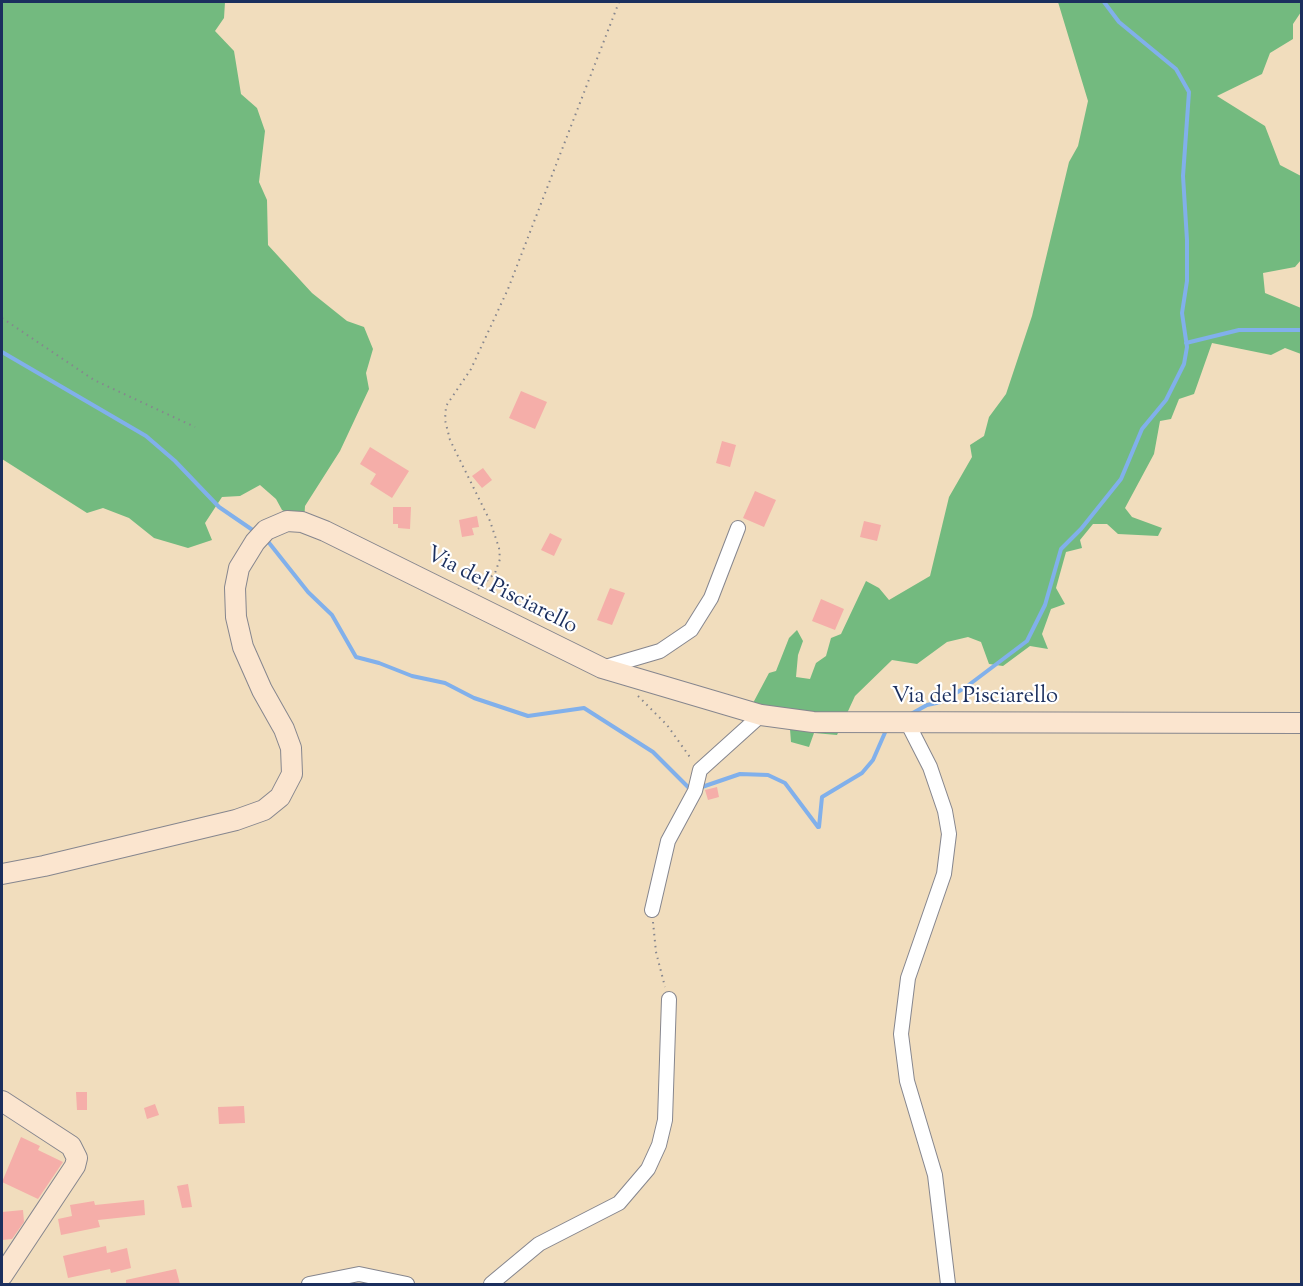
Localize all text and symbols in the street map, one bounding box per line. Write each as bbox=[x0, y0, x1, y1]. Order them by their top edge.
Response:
street label: Via del Pisciarello bbox=[421, 543, 581, 641]
street label: Via del Pisciarello bbox=[892, 685, 1058, 711]

